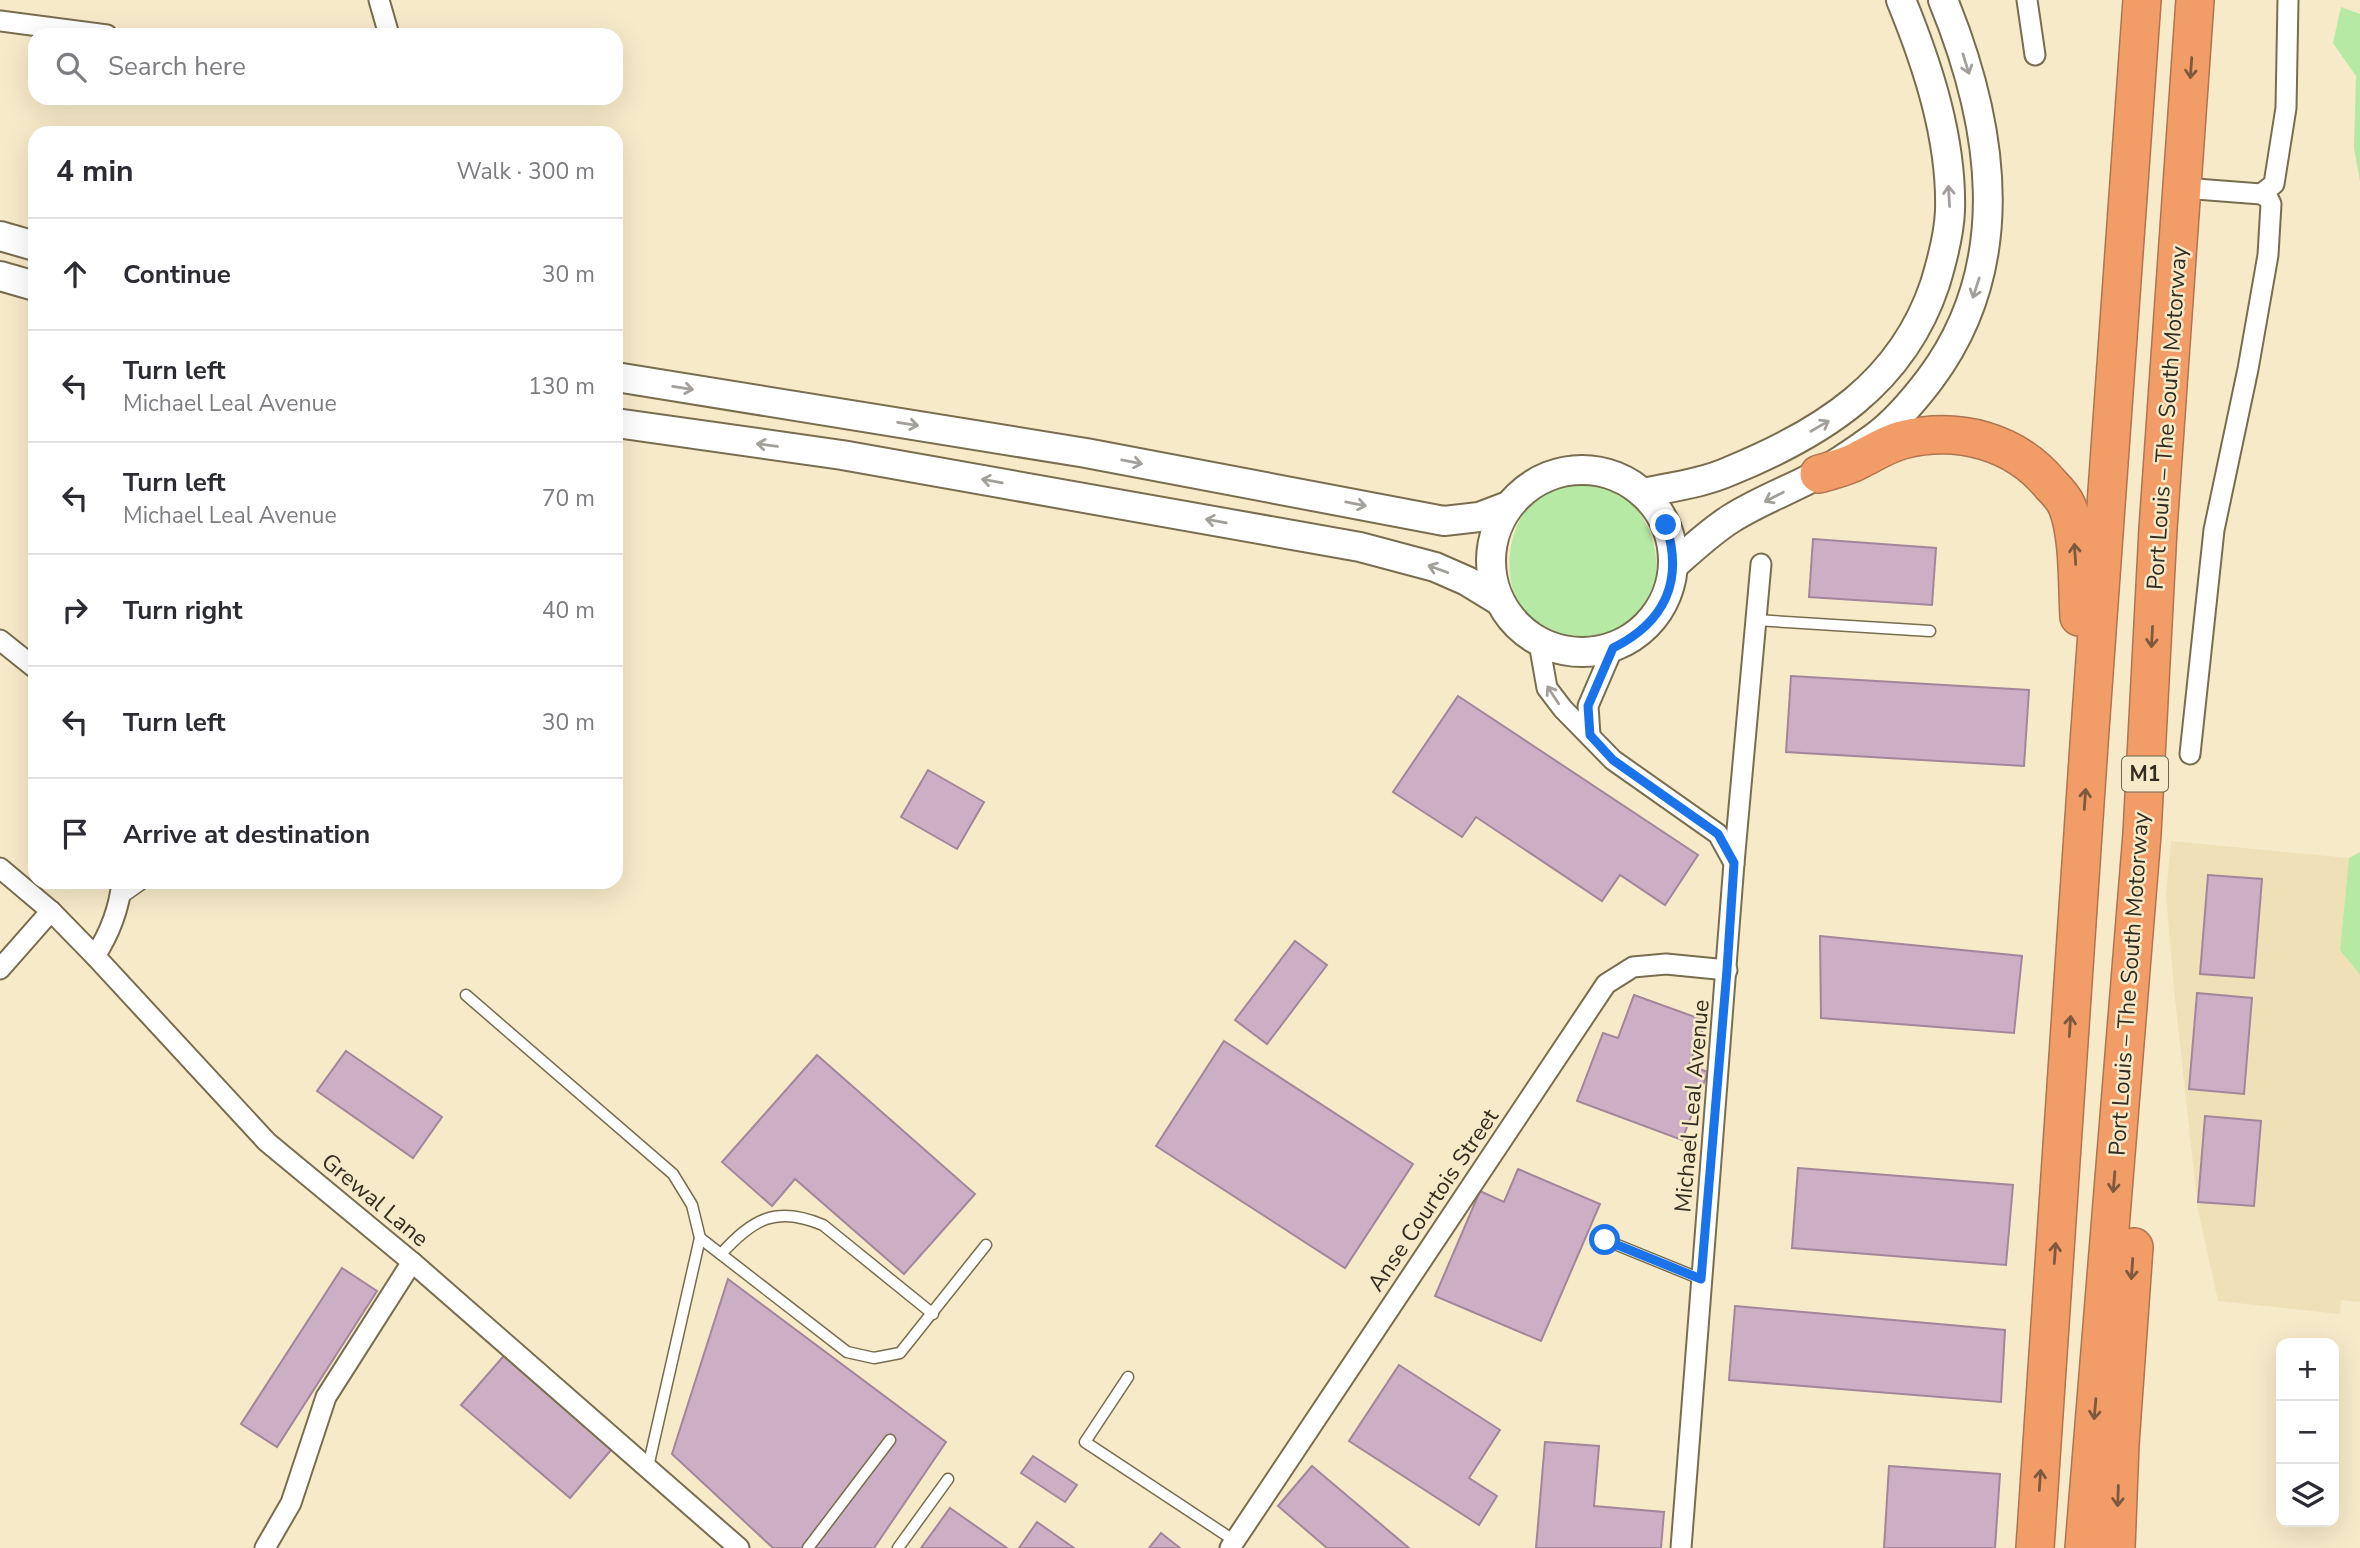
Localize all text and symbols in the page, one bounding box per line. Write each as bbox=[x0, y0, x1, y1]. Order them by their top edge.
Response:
search box bbox=[28, 28, 623, 105]
icon: search bbox=[52, 48, 90, 86]
text: Search here bbox=[108, 49, 246, 84]
one-way arrow bbox=[1960, 53, 1973, 75]
one-way arrow bbox=[2184, 56, 2197, 79]
text: 4 min bbox=[56, 151, 134, 192]
text: Walk · 300 m bbox=[456, 156, 595, 187]
one-way arrow bbox=[1942, 185, 1955, 208]
street label: Port Louis – The South Motorway bbox=[2140, 245, 2194, 591]
icon: ahead bbox=[56, 255, 94, 293]
text: Continue bbox=[123, 257, 231, 292]
text: 30 m bbox=[542, 259, 595, 290]
one-way arrow bbox=[1969, 277, 1982, 299]
text: Turn left bbox=[123, 353, 226, 388]
icon: left bbox=[56, 367, 94, 405]
text: 130 m bbox=[528, 371, 595, 402]
one-way arrow bbox=[671, 382, 694, 395]
text: Michael Leal Avenue bbox=[123, 388, 337, 419]
one-way arrow bbox=[896, 418, 919, 431]
one-way arrow bbox=[1809, 419, 1829, 433]
one-way arrow bbox=[756, 438, 779, 451]
one-way arrow bbox=[1120, 455, 1143, 469]
text: Turn left bbox=[123, 465, 226, 500]
one-way arrow bbox=[981, 474, 1004, 488]
icon: left bbox=[56, 479, 94, 517]
text: 70 m bbox=[542, 483, 595, 514]
one-way arrow bbox=[1764, 490, 1784, 504]
one-way arrow bbox=[1344, 498, 1367, 512]
text: Michael Leal Avenue bbox=[123, 500, 337, 531]
route end bbox=[1650, 509, 1681, 540]
one-way arrow bbox=[1205, 514, 1228, 527]
one-way arrow bbox=[2068, 543, 2081, 566]
one-way arrow bbox=[1427, 562, 1449, 574]
icon: right bbox=[56, 591, 94, 629]
text: Turn right bbox=[123, 593, 242, 628]
text: 40 m bbox=[542, 595, 595, 626]
one-way arrow bbox=[2146, 626, 2159, 649]
one-way arrow bbox=[1546, 685, 1560, 705]
icon: left bbox=[56, 703, 94, 741]
text: Turn left bbox=[123, 705, 226, 740]
text: 30 m bbox=[542, 707, 595, 738]
road number: M1 bbox=[2122, 756, 2168, 792]
one-way arrow bbox=[2079, 788, 2092, 811]
street label: Port Louis – The South Motorway bbox=[2102, 811, 2156, 1157]
icon: arrive bbox=[56, 815, 94, 853]
text: Arrive at destination bbox=[123, 817, 370, 852]
street label: Michael Leal Avenue bbox=[1667, 998, 1717, 1214]
one-way arrow bbox=[2064, 1015, 2077, 1038]
street label: Anse Courtois Street bbox=[1360, 1102, 1506, 1297]
street label: Grewal Lane bbox=[315, 1146, 435, 1254]
one-way arrow bbox=[2107, 1170, 2120, 1193]
route start bbox=[1589, 1224, 1620, 1255]
one-way arrow bbox=[2049, 1242, 2062, 1265]
one-way arrow bbox=[2125, 1257, 2138, 1280]
map controls bbox=[2276, 1338, 2339, 1527]
button: + bbox=[2276, 1338, 2339, 1401]
one-way arrow bbox=[2088, 1397, 2101, 1419]
button: − bbox=[2276, 1401, 2339, 1464]
button: layers bbox=[2276, 1464, 2339, 1527]
one-way arrow bbox=[2034, 1469, 2047, 1492]
one-way arrow bbox=[2111, 1484, 2124, 1507]

